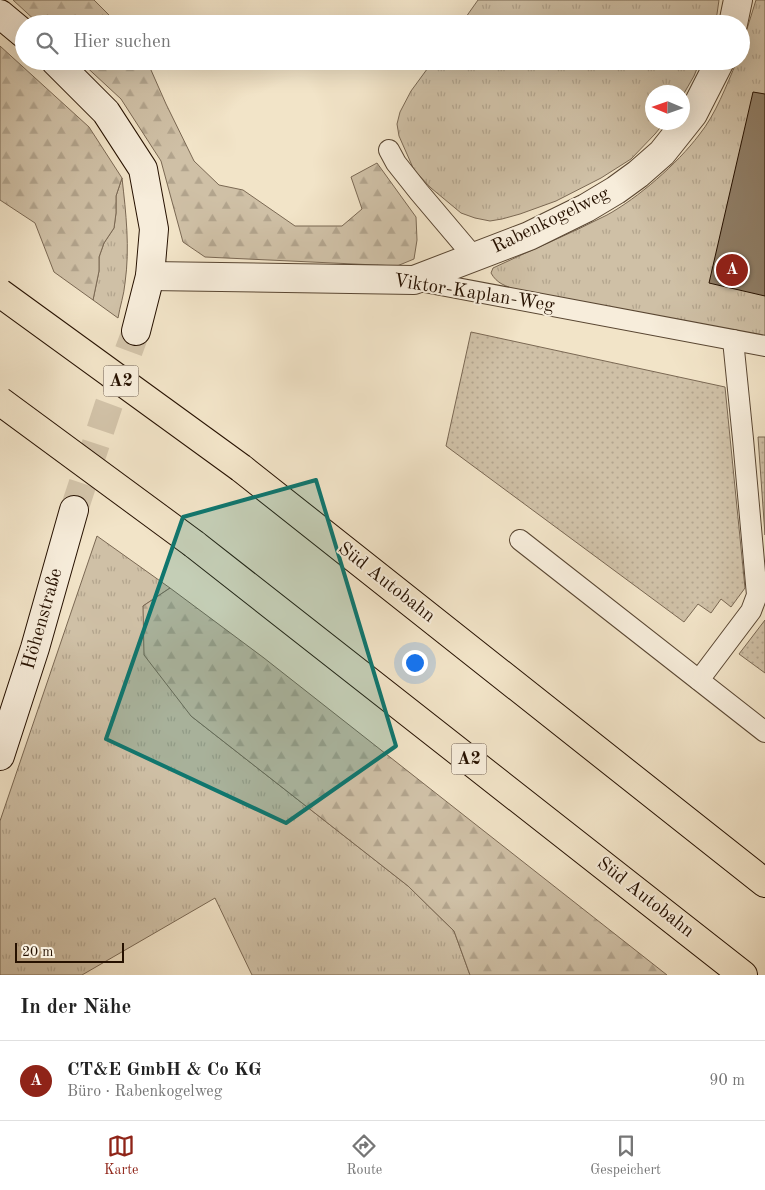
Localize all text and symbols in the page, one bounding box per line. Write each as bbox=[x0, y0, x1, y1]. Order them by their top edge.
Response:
search box bbox=[15, 15, 750, 70]
icon: search bbox=[33, 29, 61, 57]
text: Hier suchen bbox=[73, 33, 171, 52]
north arrow bbox=[645, 85, 690, 130]
street label: Rabenkogelweg bbox=[489, 184, 613, 258]
pin: A bbox=[716, 251, 748, 289]
street label: Viktor-Kaplan-Weg bbox=[392, 272, 557, 316]
road number: A2 bbox=[104, 366, 138, 396]
street label: Süd Autobahn bbox=[334, 539, 438, 627]
street label: Höhenstraße bbox=[19, 566, 67, 672]
your location bbox=[402, 650, 428, 676]
road number: A2 bbox=[452, 744, 486, 774]
street label: Süd Autobahn bbox=[593, 854, 697, 942]
scale bar bbox=[15, 940, 124, 963]
text: 20 m bbox=[22, 945, 53, 959]
text: In der Nähe bbox=[20, 997, 131, 1018]
text: CT&E GmbH & Co KG bbox=[67, 1061, 262, 1080]
text: A bbox=[30, 1073, 42, 1089]
text: 90 m bbox=[709, 1073, 745, 1089]
text: Büro · Rabenkogelweg bbox=[67, 1084, 222, 1100]
tab: Karte bbox=[104, 1132, 139, 1179]
tab: Route bbox=[346, 1132, 382, 1179]
tab: Gespeichert bbox=[590, 1132, 661, 1179]

